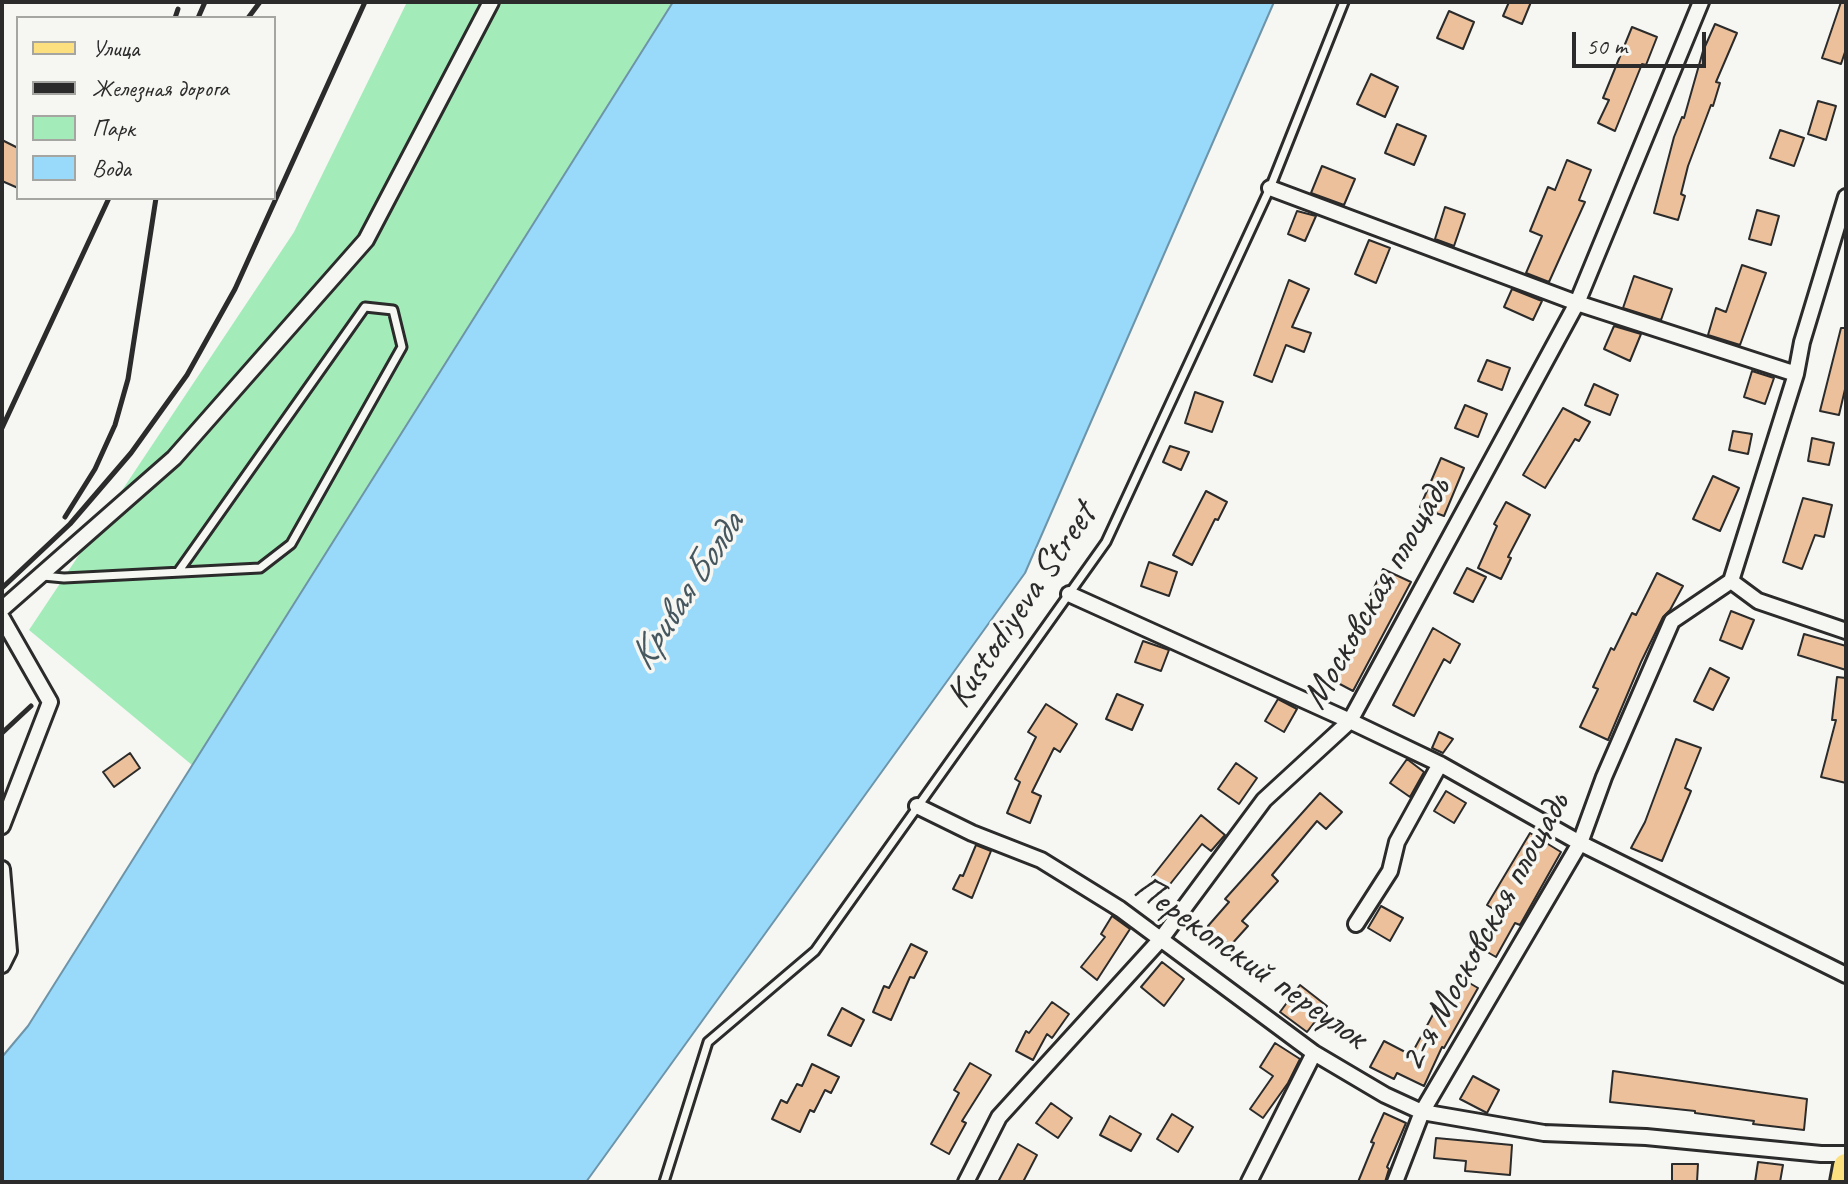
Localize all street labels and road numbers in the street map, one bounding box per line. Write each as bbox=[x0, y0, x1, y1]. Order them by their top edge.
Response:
street label: Московская площадь bbox=[1293, 471, 1461, 717]
street label: Kustodiyeva Street bbox=[937, 495, 1107, 717]
street label: 2-я Московская площадь bbox=[1390, 786, 1580, 1080]
street label: Перекопский переулок bbox=[1125, 866, 1375, 1060]

